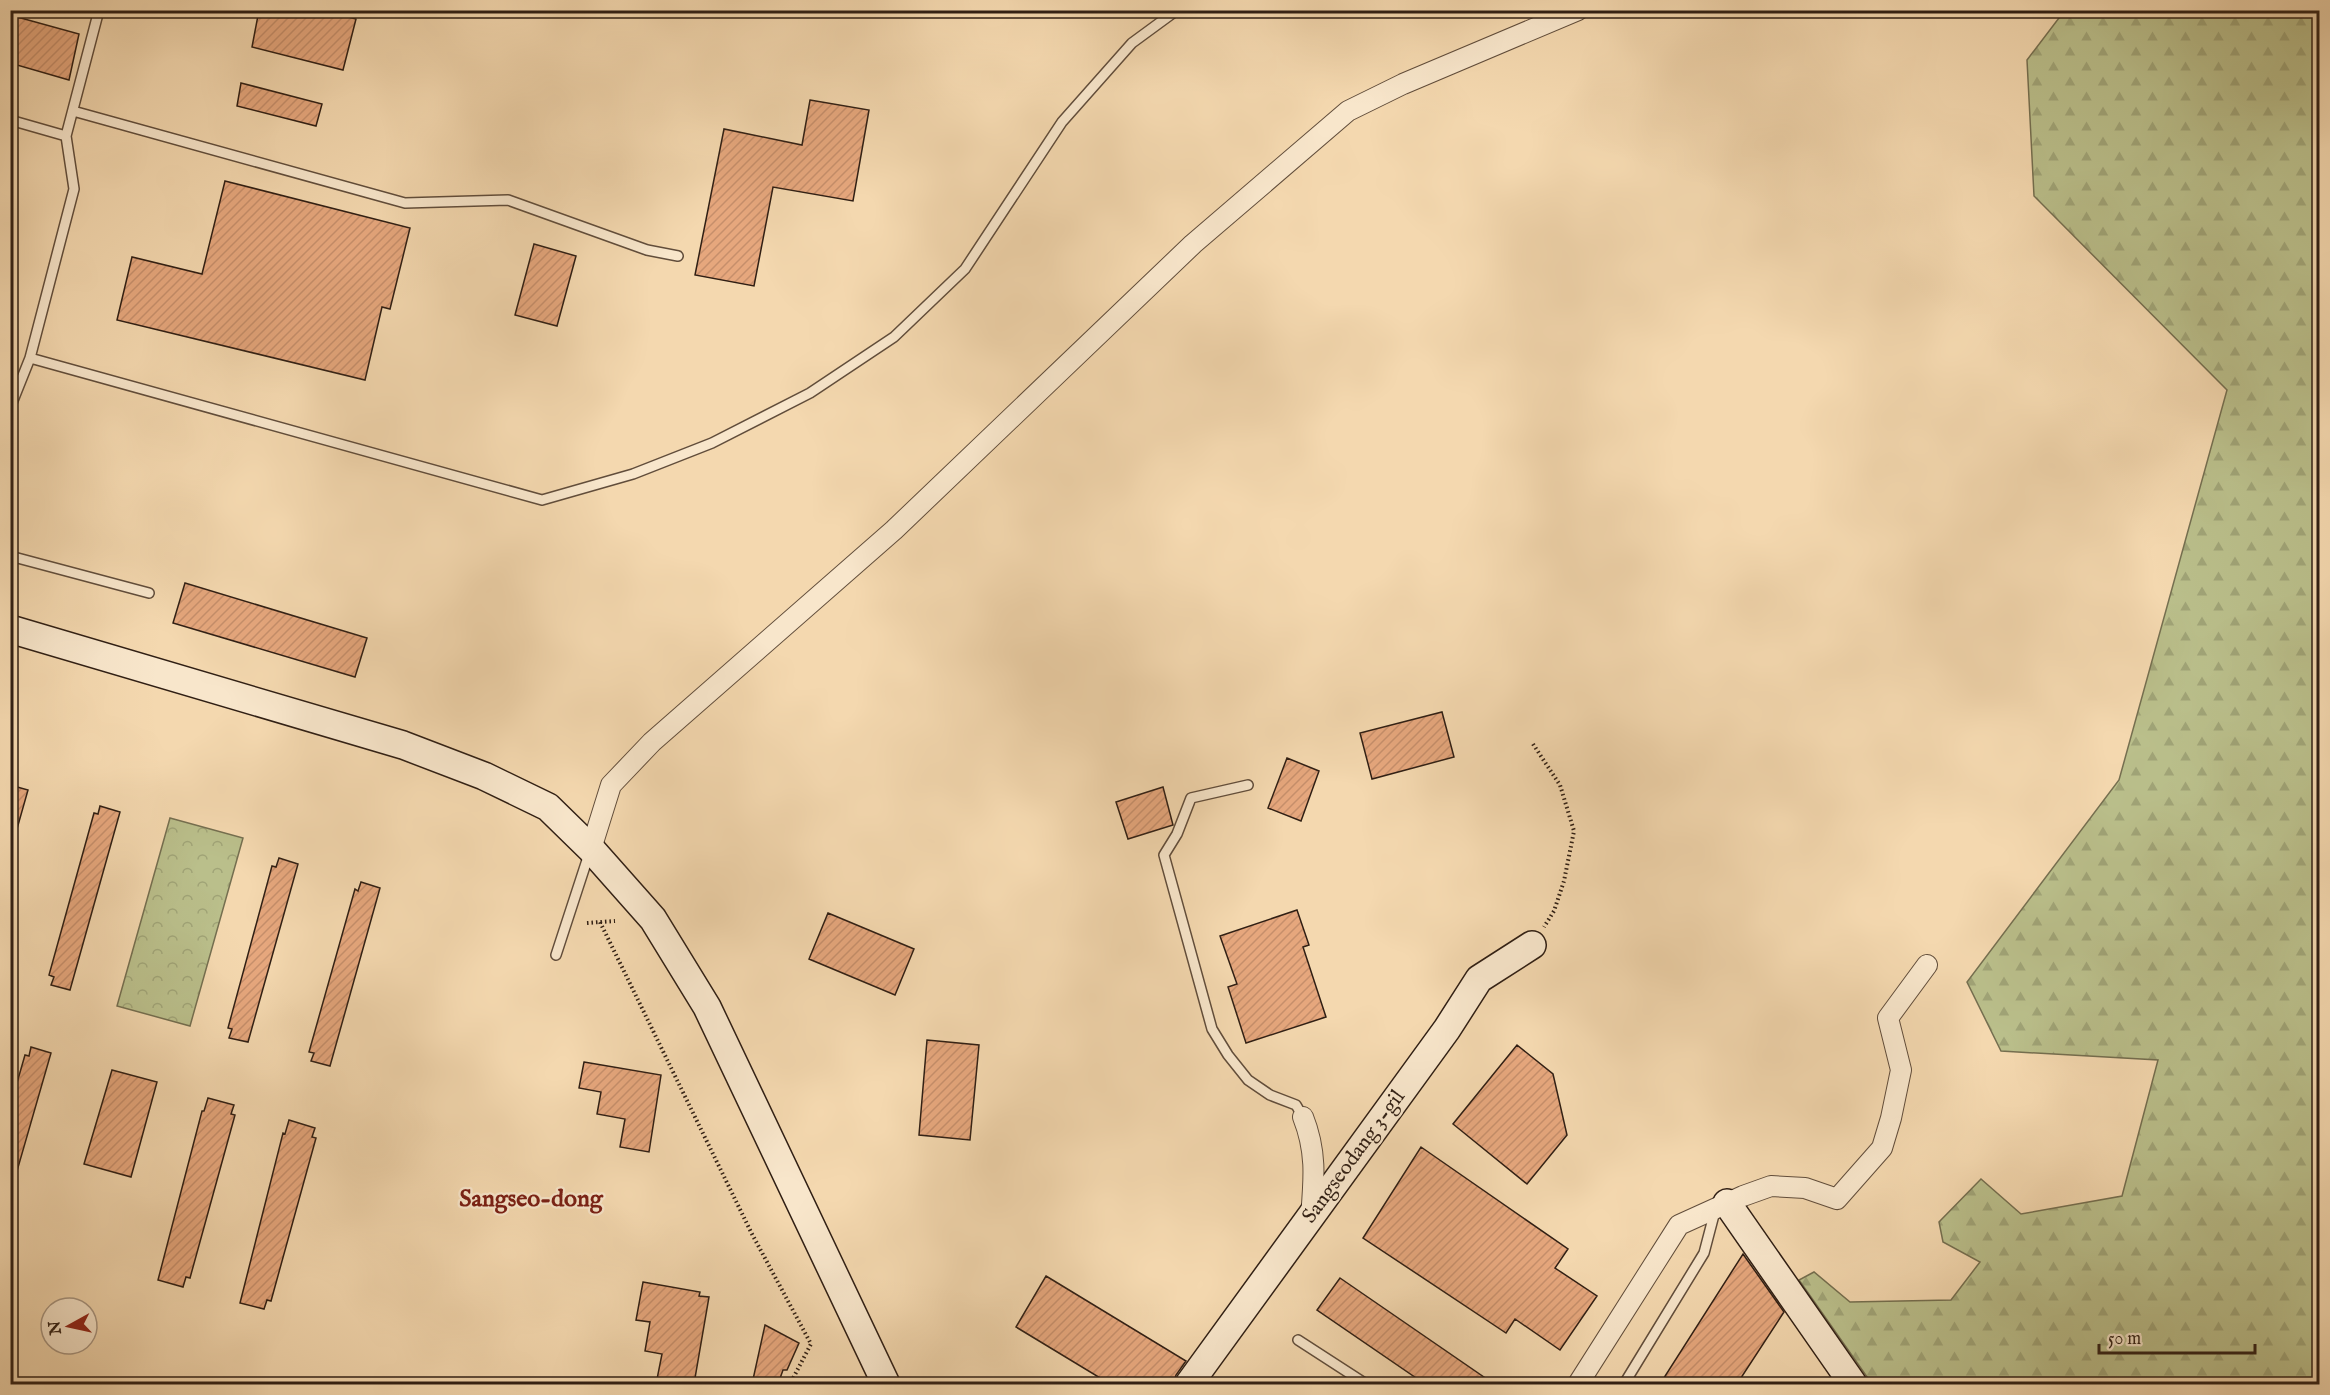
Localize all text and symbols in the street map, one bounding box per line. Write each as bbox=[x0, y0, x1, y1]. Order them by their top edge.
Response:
street label: Sangseodang 3-gil bbox=[1296, 1085, 1412, 1229]
district label: Sangseo-dong bbox=[459, 1184, 604, 1215]
north arrow bbox=[39, 1296, 99, 1356]
scale bar bbox=[2099, 1317, 2255, 1355]
text: N bbox=[45, 1319, 67, 1337]
text: 50 m bbox=[2108, 1328, 2141, 1351]

